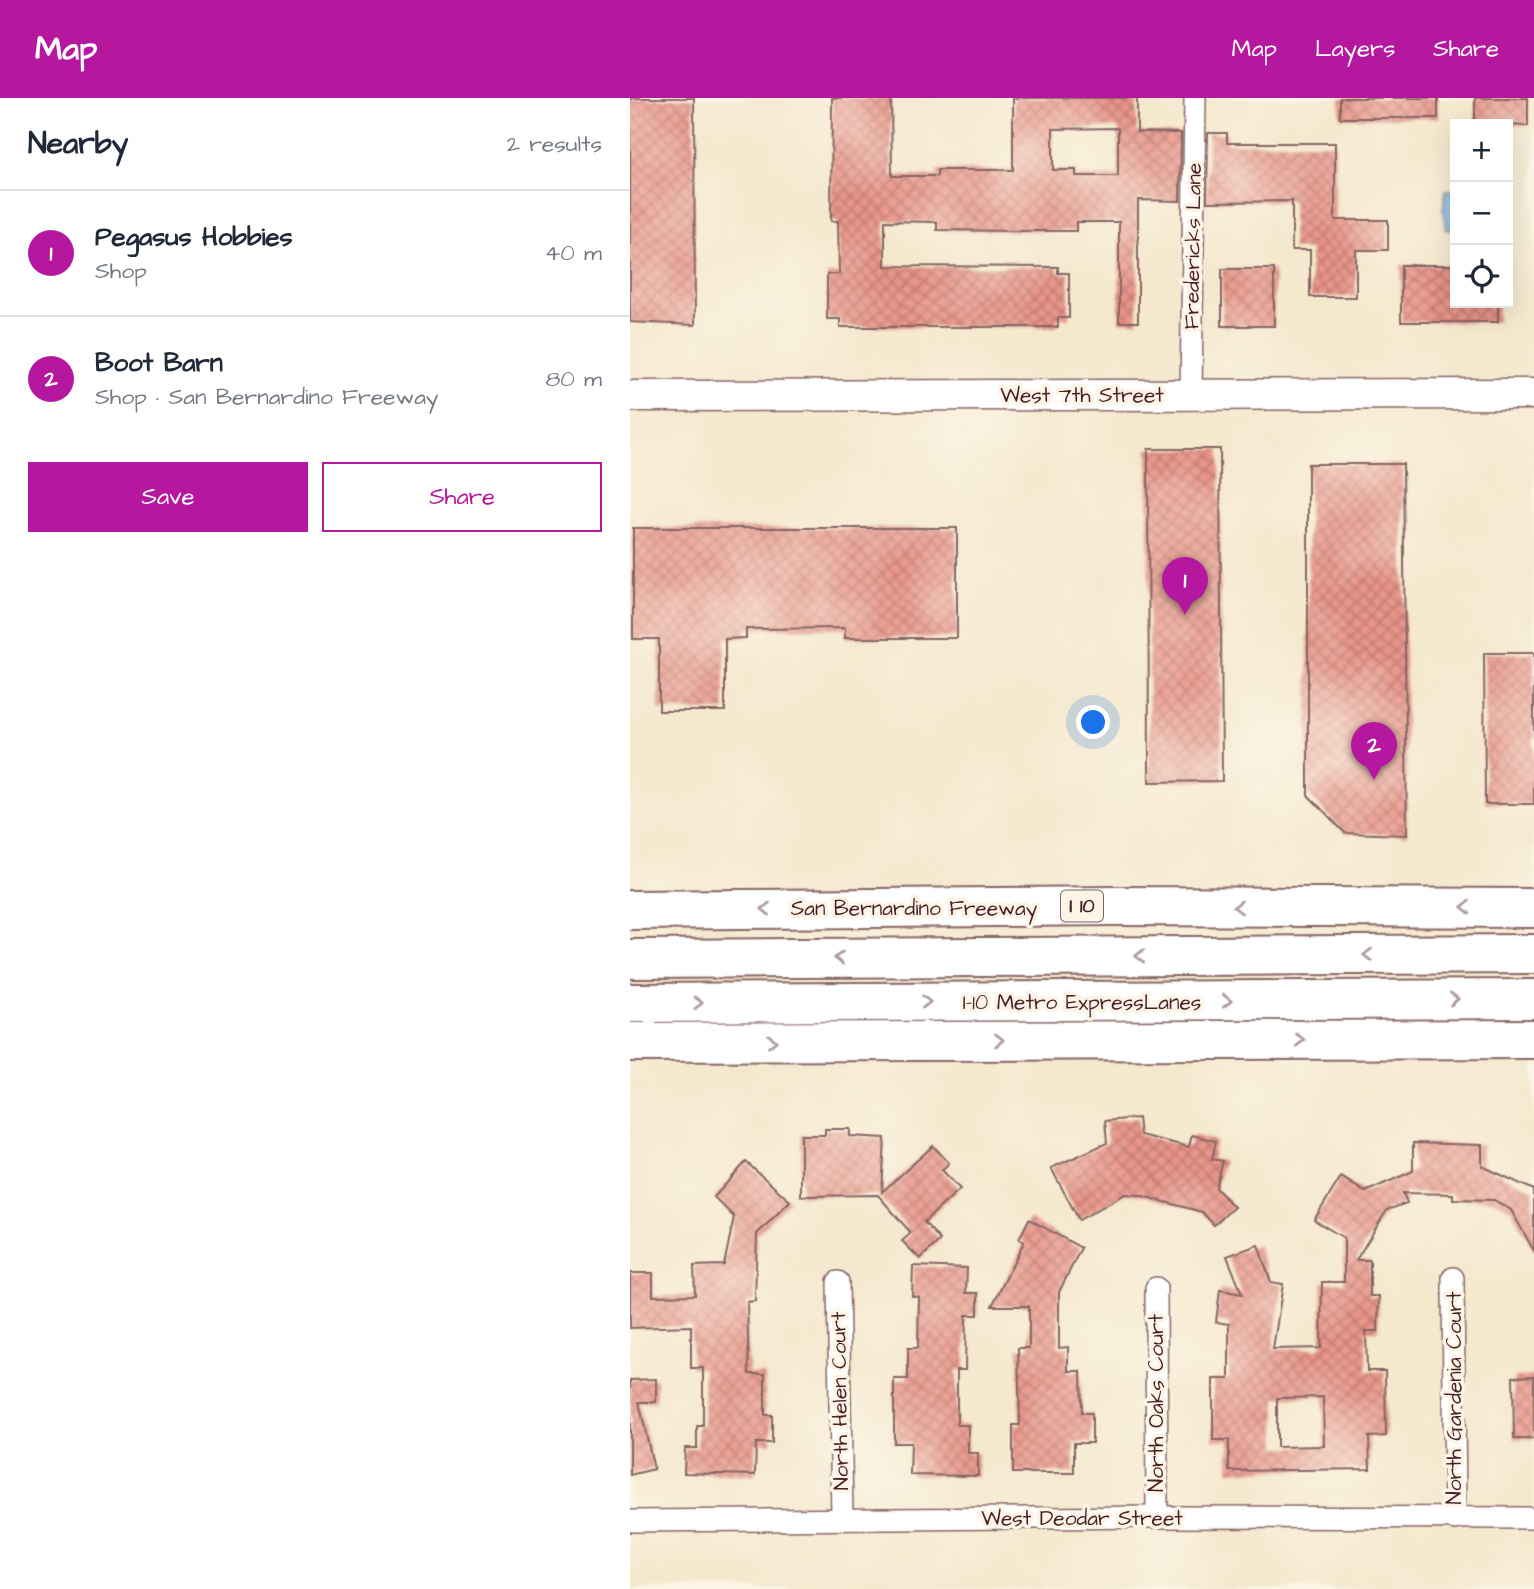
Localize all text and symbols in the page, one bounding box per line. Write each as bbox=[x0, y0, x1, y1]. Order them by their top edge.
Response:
text: Map bbox=[35, 26, 97, 72]
text: Map bbox=[1232, 32, 1277, 66]
text: Layers bbox=[1315, 32, 1395, 66]
text: Share bbox=[1433, 32, 1499, 66]
map controls bbox=[1450, 119, 1513, 308]
button: + bbox=[1450, 119, 1513, 182]
text: Nearby bbox=[28, 123, 128, 165]
text: 2 results bbox=[507, 128, 602, 160]
street label: Fredericks Lane bbox=[1177, 162, 1209, 330]
button: − bbox=[1450, 182, 1513, 245]
text: Pegasus Hobbies bbox=[95, 219, 293, 255]
text: 1 bbox=[50, 237, 52, 269]
text: 40 m bbox=[545, 237, 602, 269]
button: locate bbox=[1450, 245, 1513, 308]
text: Shop bbox=[95, 255, 147, 287]
text: Boot Barn bbox=[95, 345, 223, 381]
text: 2 bbox=[44, 363, 58, 395]
text: 80 m bbox=[545, 363, 602, 395]
text: Shop · San Bernardino Freeway bbox=[95, 381, 438, 413]
street label: West 7th Street bbox=[1000, 381, 1164, 410]
button: Save bbox=[28, 462, 308, 532]
button: Share bbox=[322, 462, 602, 532]
pin: 1 bbox=[1162, 557, 1208, 615]
your location bbox=[1076, 705, 1110, 739]
pin: 2 bbox=[1351, 722, 1397, 780]
road number: I 10 bbox=[1061, 890, 1103, 922]
street label: San Bernardino Freeway bbox=[791, 894, 1038, 925]
one-way arrow bbox=[1233, 899, 1244, 914]
one-way arrow bbox=[1460, 899, 1471, 915]
one-way arrow bbox=[760, 901, 771, 917]
one-way arrow bbox=[1362, 947, 1373, 963]
one-way arrow bbox=[1135, 948, 1145, 964]
one-way arrow bbox=[834, 950, 844, 966]
street label: I-10 Metro ExpressLanes bbox=[963, 988, 1201, 1018]
one-way arrow bbox=[1449, 991, 1460, 1007]
one-way arrow bbox=[1222, 993, 1232, 1009]
one-way arrow bbox=[921, 994, 931, 1010]
one-way arrow bbox=[693, 995, 704, 1011]
one-way arrow bbox=[994, 1032, 1005, 1048]
one-way arrow bbox=[1295, 1032, 1306, 1048]
one-way arrow bbox=[767, 1033, 777, 1049]
street label: North Gardenia Court bbox=[1440, 1291, 1469, 1505]
street label: North Helen Court bbox=[824, 1311, 856, 1491]
street label: North Oaks Court bbox=[1142, 1314, 1171, 1492]
street label: West Deodar Street bbox=[981, 1504, 1183, 1533]

